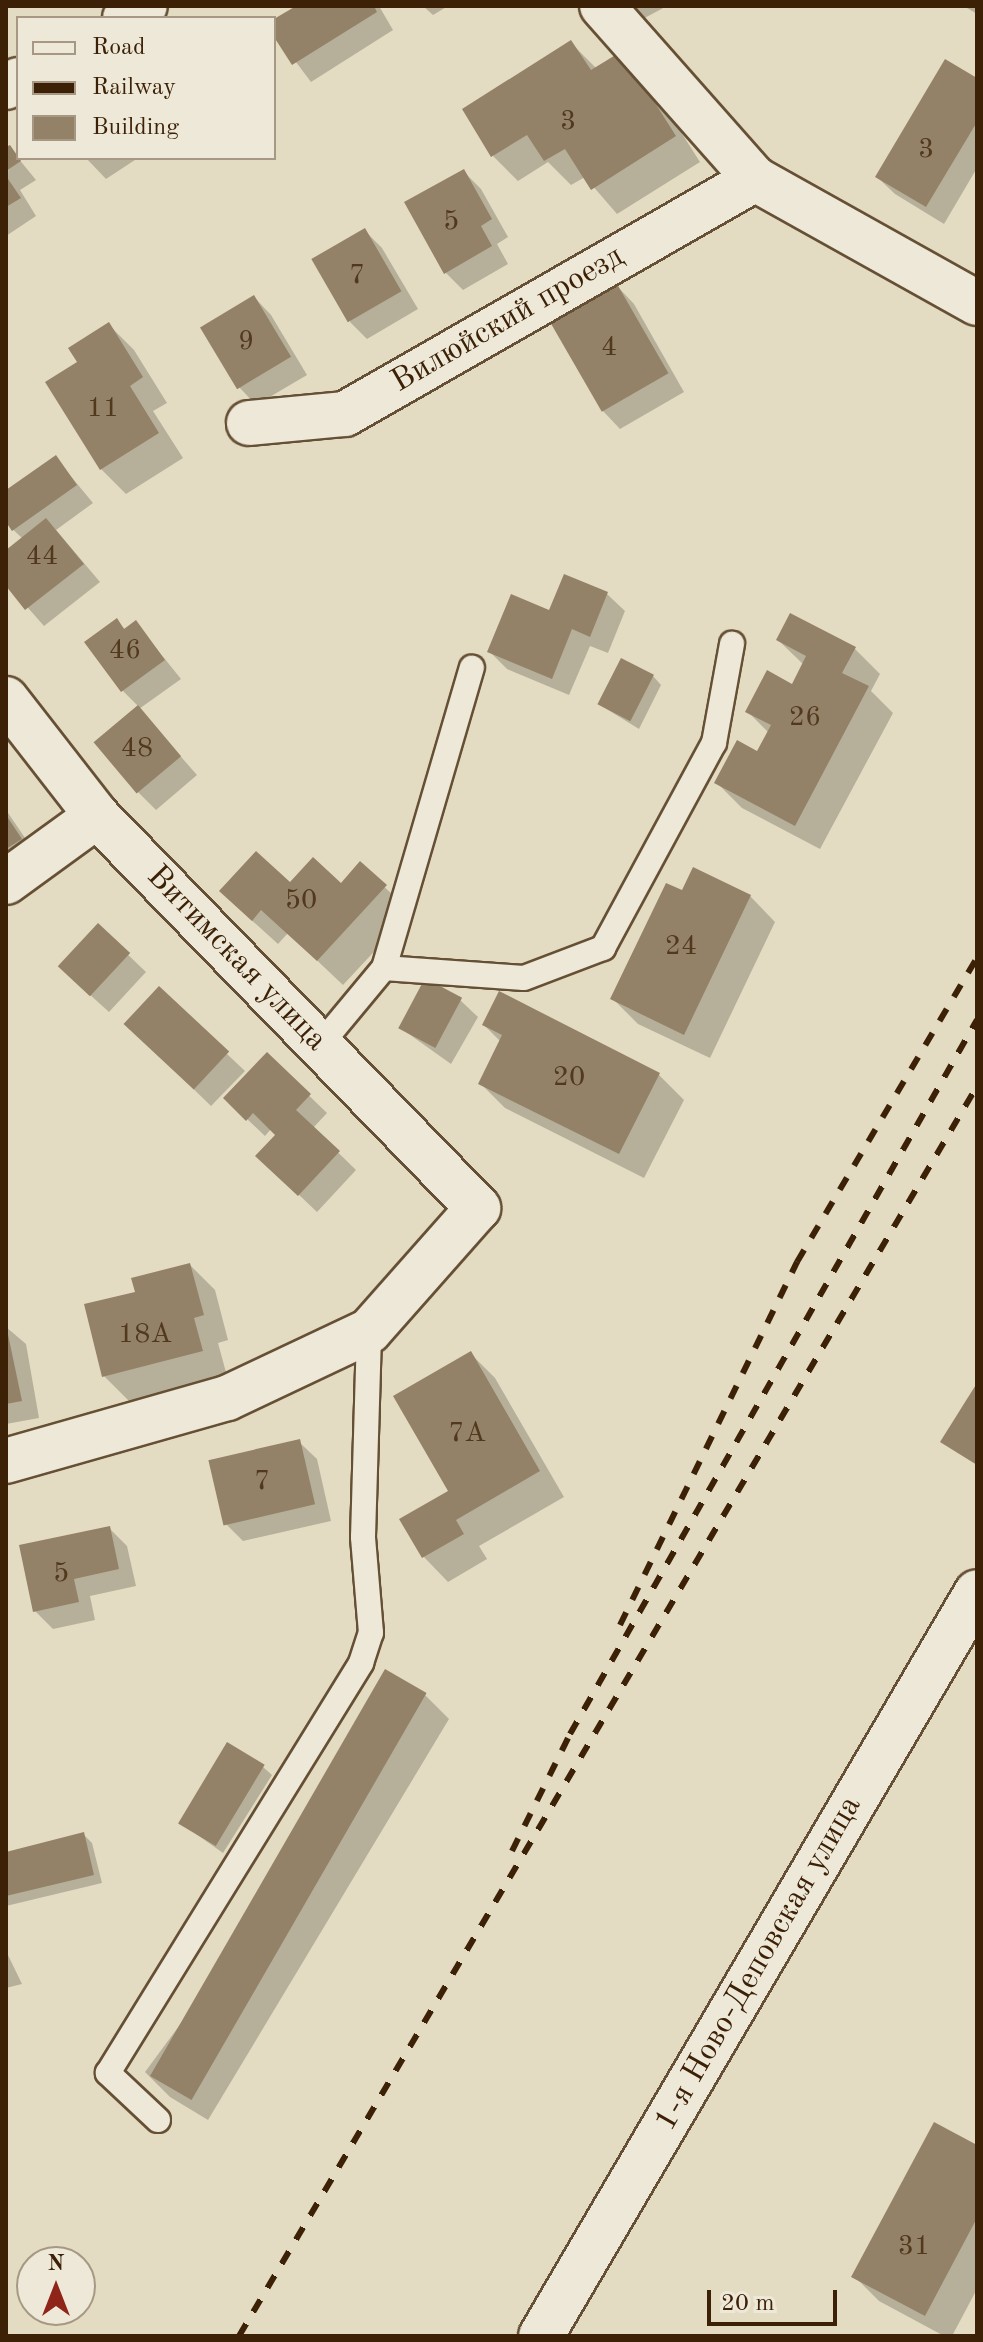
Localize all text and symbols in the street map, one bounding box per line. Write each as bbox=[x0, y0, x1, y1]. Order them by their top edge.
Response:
legend bbox=[16, 16, 276, 160]
text: Road bbox=[92, 36, 145, 60]
text: Railway bbox=[92, 76, 176, 100]
house number: 3 bbox=[560, 105, 576, 139]
text: Building bbox=[92, 116, 179, 140]
house number: 3 bbox=[918, 133, 934, 167]
house number: 5 bbox=[443, 205, 459, 239]
street label: Вилюйский проезд bbox=[385, 238, 631, 402]
house number: 7 bbox=[349, 259, 365, 293]
house number: 9 bbox=[238, 325, 254, 359]
house number: 4 bbox=[601, 331, 617, 365]
house number: 11 bbox=[87, 392, 119, 426]
house number: 44 bbox=[26, 540, 58, 574]
house number: 46 bbox=[109, 634, 141, 668]
house number: 26 bbox=[789, 701, 821, 735]
house number: 48 bbox=[121, 732, 153, 766]
street label: Витимская улица bbox=[138, 858, 334, 1060]
house number: 50 bbox=[285, 884, 317, 918]
house number: 24 bbox=[665, 930, 697, 964]
house number: 20 bbox=[553, 1061, 585, 1095]
house number: 18А bbox=[118, 1318, 172, 1352]
house number: 7А bbox=[448, 1417, 486, 1451]
house number: 7 bbox=[254, 1465, 270, 1499]
house number: 5 bbox=[53, 1557, 69, 1591]
street label: 1-я Ново-Деповская улица bbox=[647, 1790, 871, 2138]
house number: 31 bbox=[898, 2230, 930, 2264]
north arrow bbox=[16, 2246, 96, 2326]
text: N bbox=[48, 2253, 64, 2275]
scale bar bbox=[711, 2274, 841, 2324]
text: 20 m bbox=[721, 2292, 775, 2316]

